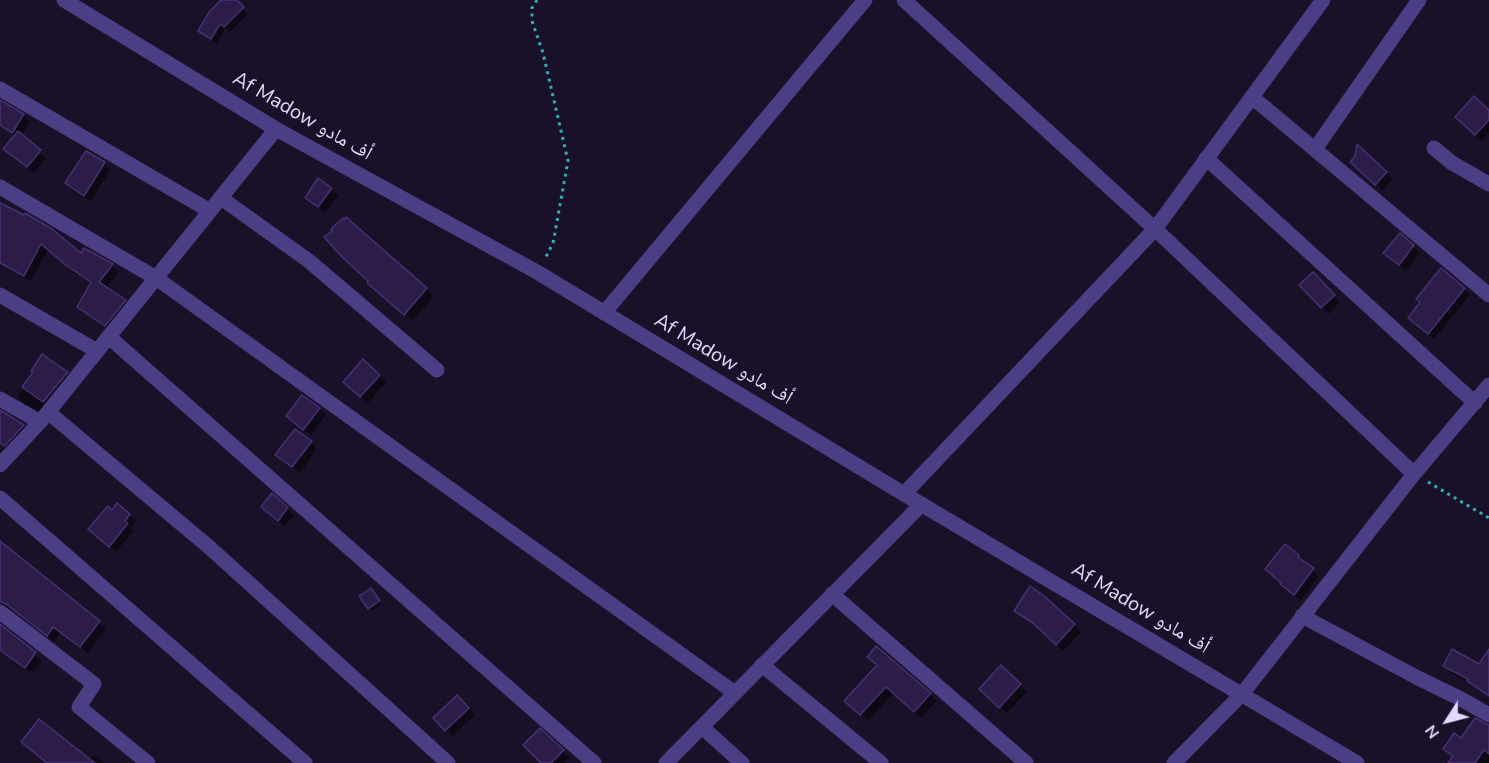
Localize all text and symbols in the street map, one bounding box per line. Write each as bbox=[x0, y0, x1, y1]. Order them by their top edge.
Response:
street label: Af Madow أف مادو bbox=[228, 67, 376, 167]
street label: Af Madow أف مادو bbox=[649, 309, 797, 411]
street label: Af Madow أف مادو bbox=[1066, 558, 1214, 660]
north arrow bbox=[1417, 691, 1477, 751]
text: N bbox=[1420, 720, 1445, 743]

